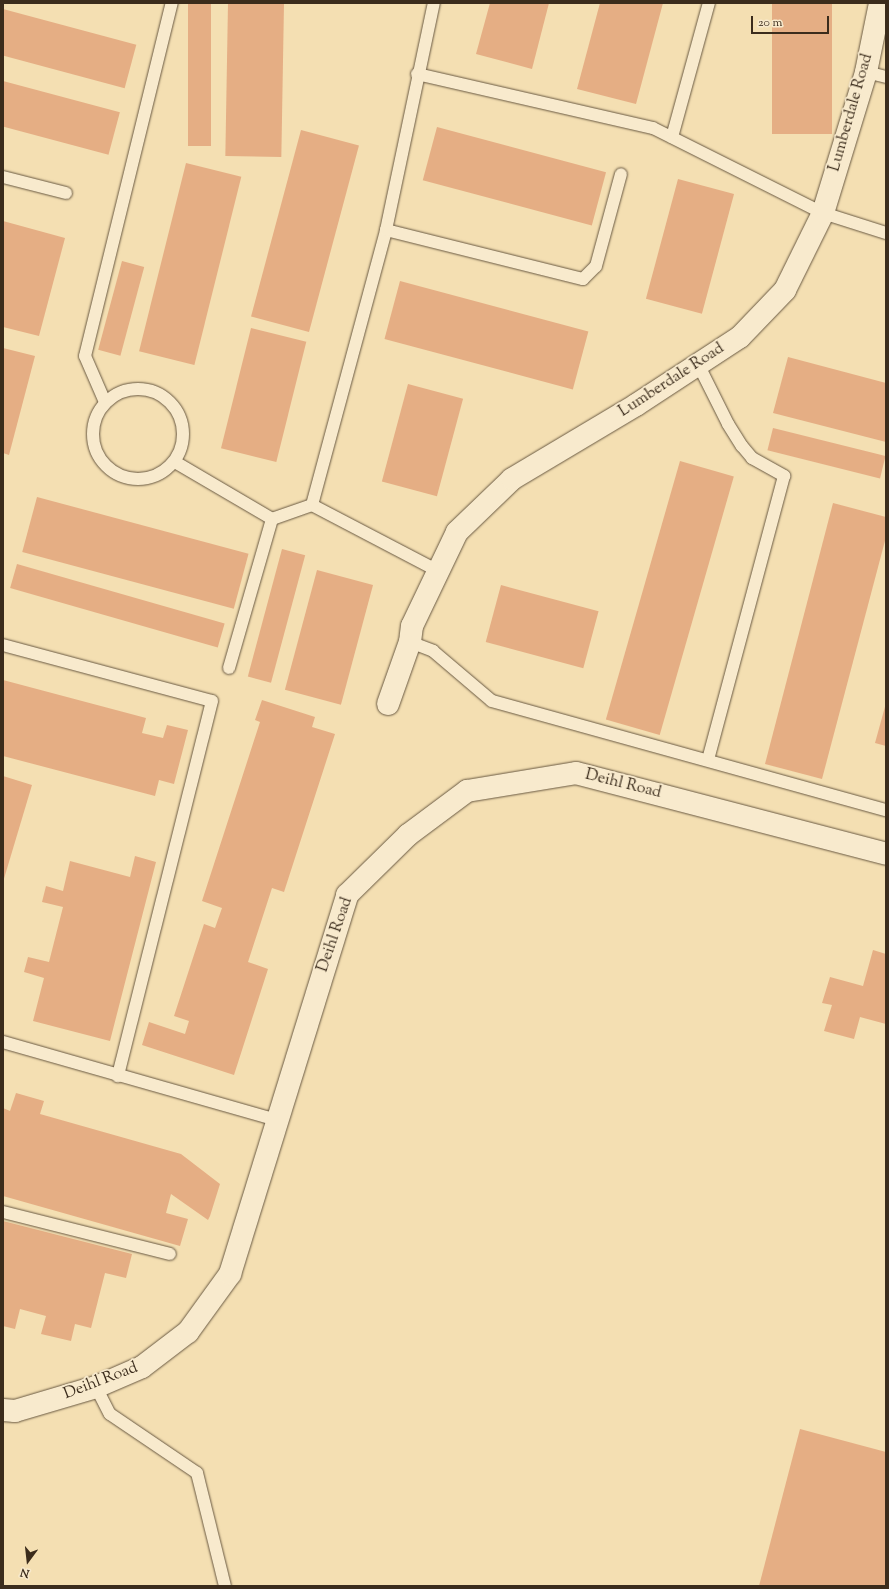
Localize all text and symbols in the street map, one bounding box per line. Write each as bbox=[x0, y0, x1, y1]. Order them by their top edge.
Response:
scale bar bbox=[753, 8, 831, 34]
text: 20 m bbox=[758, 14, 782, 32]
street label: Lumberdale Road bbox=[826, 52, 878, 174]
street label: Lumberdale Road bbox=[616, 340, 728, 422]
street label: Deihl Road bbox=[583, 766, 663, 804]
street label: Deihl Road bbox=[314, 895, 358, 975]
street label: Deihl Road bbox=[61, 1359, 141, 1405]
north arrow bbox=[8, 1541, 48, 1581]
text: N bbox=[19, 1564, 31, 1581]

